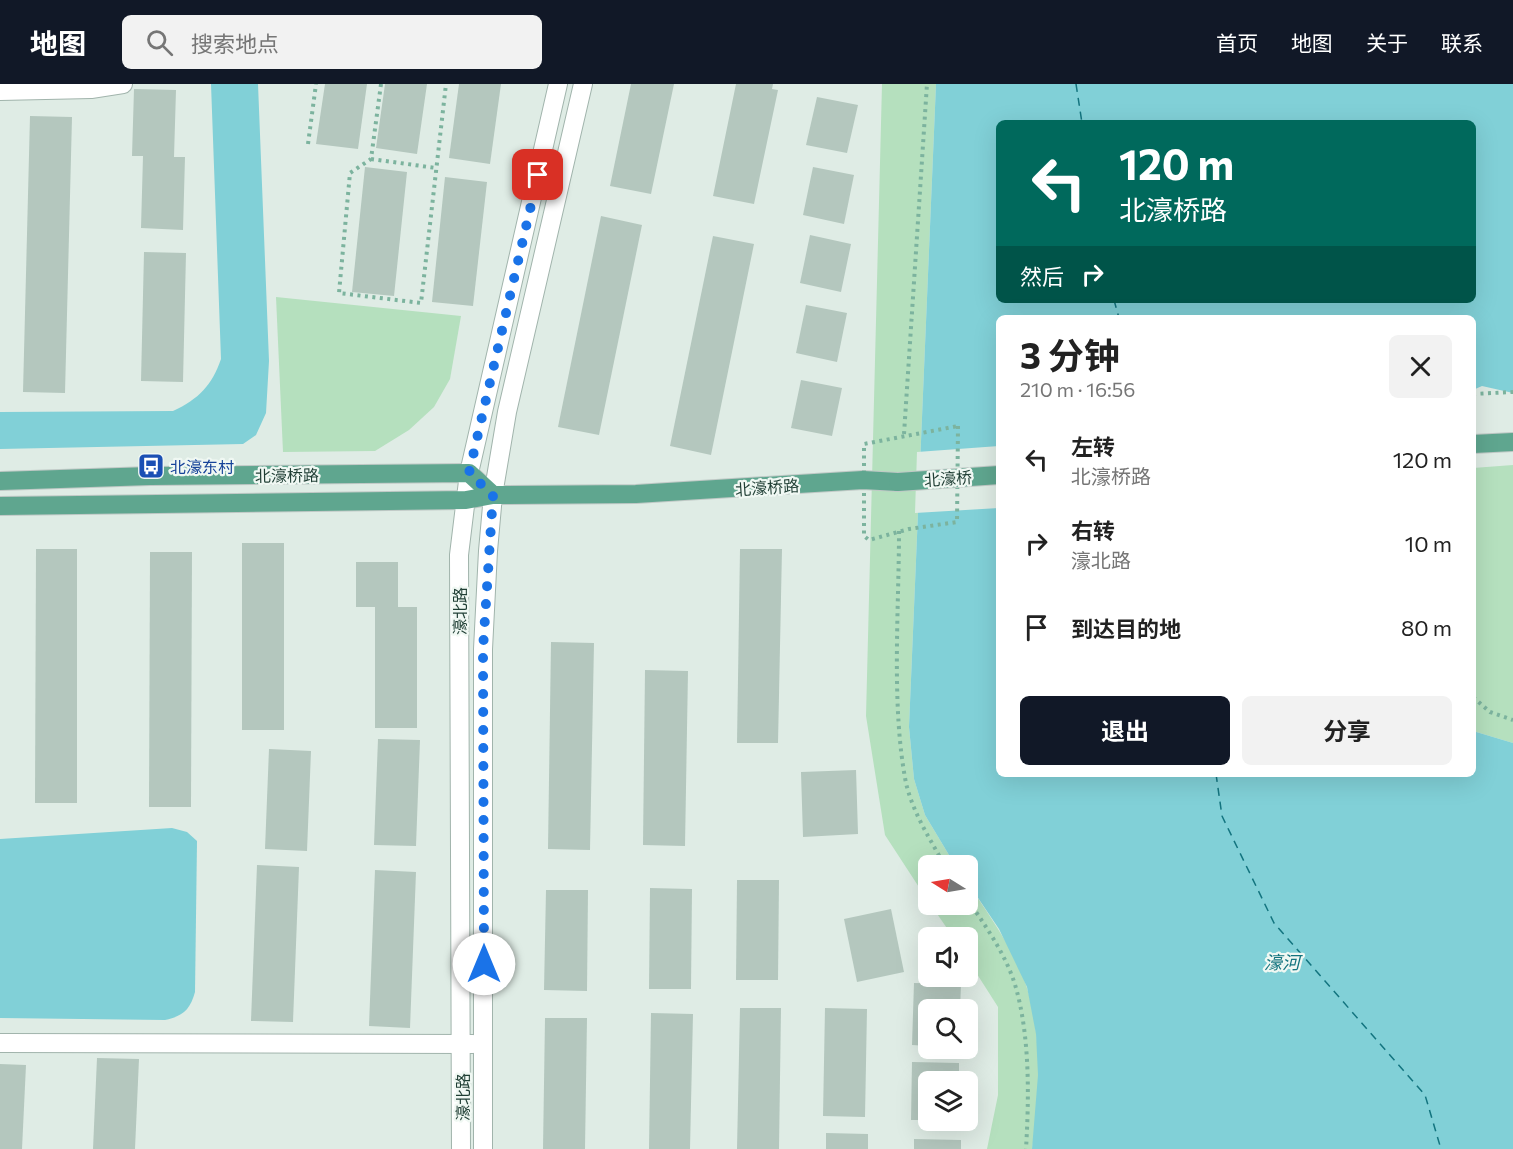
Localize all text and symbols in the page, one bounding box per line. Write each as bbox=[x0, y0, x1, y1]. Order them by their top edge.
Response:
search box bbox=[122, 15, 542, 69]
text: 地图 bbox=[30, 26, 86, 60]
icon: search bbox=[143, 26, 176, 59]
text: 搜索地点 bbox=[191, 30, 279, 57]
text: 首页 bbox=[1216, 30, 1258, 55]
text: 地图 bbox=[1291, 30, 1333, 55]
text: 关于 bbox=[1366, 30, 1408, 55]
text: 联系 bbox=[1441, 30, 1483, 55]
text: 120 m bbox=[1119, 137, 1234, 189]
icon: left bbox=[1020, 144, 1098, 222]
pin bbox=[512, 149, 563, 200]
icon: arrive bbox=[521, 158, 554, 191]
text: 北濠桥路 bbox=[1119, 193, 1227, 226]
icon: right bbox=[1076, 258, 1109, 291]
text: 然后 bbox=[1020, 263, 1064, 290]
text: 3 分钟 bbox=[1020, 332, 1120, 376]
button: close bbox=[1389, 335, 1452, 398]
text: 210 m · 16:56 bbox=[1020, 377, 1135, 401]
text: 左转 bbox=[1071, 433, 1115, 460]
icon: left bbox=[1020, 443, 1053, 476]
text: 120 m bbox=[1393, 446, 1452, 473]
bus stop icon: 北濠东村 bbox=[136, 451, 166, 481]
place label: 北濠东村 bbox=[170, 457, 234, 476]
text: 北濠桥路 bbox=[1071, 464, 1151, 488]
street label: 北濠桥路 bbox=[255, 465, 319, 485]
street label: 北濠桥 bbox=[923, 467, 973, 489]
street label: 北濠桥路 bbox=[734, 475, 800, 499]
text: 右转 bbox=[1071, 517, 1115, 544]
icon: right bbox=[1020, 527, 1053, 560]
text: 10 m bbox=[1405, 530, 1452, 557]
text: 濠北路 bbox=[1071, 548, 1131, 572]
street label: 濠北路 bbox=[450, 587, 469, 635]
icon: arrive bbox=[1020, 611, 1053, 644]
text: 80 m bbox=[1401, 614, 1452, 641]
text: 到达目的地 bbox=[1071, 615, 1181, 642]
button: 退出 bbox=[1020, 696, 1230, 765]
button: 分享 bbox=[1242, 696, 1452, 765]
north arrow bbox=[918, 855, 978, 915]
map controls bbox=[918, 855, 978, 1131]
button: sound bbox=[918, 927, 978, 987]
position arrow bbox=[452, 932, 516, 996]
water label: 濠河 bbox=[1264, 951, 1303, 973]
button: search bbox=[918, 999, 978, 1059]
button: layers bbox=[918, 1071, 978, 1131]
street label: 濠北路 bbox=[453, 1073, 472, 1121]

